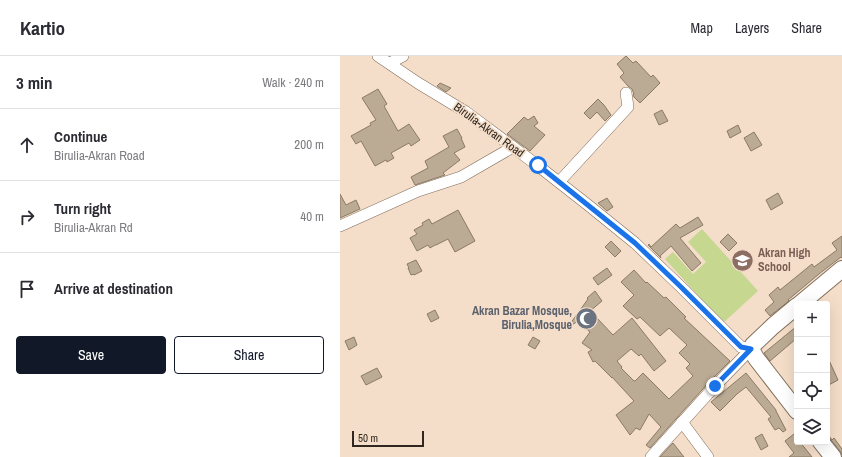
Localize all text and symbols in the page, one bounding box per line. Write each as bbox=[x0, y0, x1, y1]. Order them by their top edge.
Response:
text: Kartio bbox=[20, 15, 65, 41]
text: Map bbox=[691, 19, 713, 37]
text: Layers bbox=[735, 19, 769, 37]
text: Share bbox=[791, 19, 822, 37]
text: 3 min bbox=[16, 71, 52, 94]
text: Walk · 240 m bbox=[262, 74, 324, 91]
street label: Birulia-Akran Road bbox=[450, 99, 528, 161]
text: Continue bbox=[54, 126, 107, 147]
icon: ahead bbox=[16, 134, 38, 156]
text: 200 m bbox=[294, 136, 324, 153]
text: Birulia-Akran Road bbox=[54, 147, 145, 164]
route start bbox=[529, 156, 547, 174]
text: Turn right bbox=[54, 198, 111, 219]
icon: right bbox=[16, 206, 38, 228]
text: 40 m bbox=[300, 208, 324, 225]
text: Birulia-Akran Rd bbox=[54, 219, 133, 236]
place label: Akran High School bbox=[758, 245, 811, 275]
school or university icon: Akran High School bbox=[730, 247, 756, 273]
icon: arrive bbox=[16, 278, 38, 300]
text: Arrive at destination bbox=[54, 278, 173, 299]
map controls bbox=[794, 301, 830, 445]
button: + bbox=[794, 301, 830, 337]
place label: Akran Bazar Mosque, Birulia,Mosque bbox=[472, 303, 573, 333]
mosque icon: Akran Bazar Mosque, Birulia,Mosque bbox=[574, 305, 600, 331]
button: Save bbox=[16, 336, 166, 374]
button: Share bbox=[174, 336, 324, 374]
button: − bbox=[794, 337, 830, 373]
button: locate bbox=[794, 373, 830, 409]
route end bbox=[706, 377, 724, 395]
button: layers bbox=[794, 409, 830, 445]
scale bar bbox=[352, 429, 424, 448]
text: 50 m bbox=[358, 431, 378, 445]

